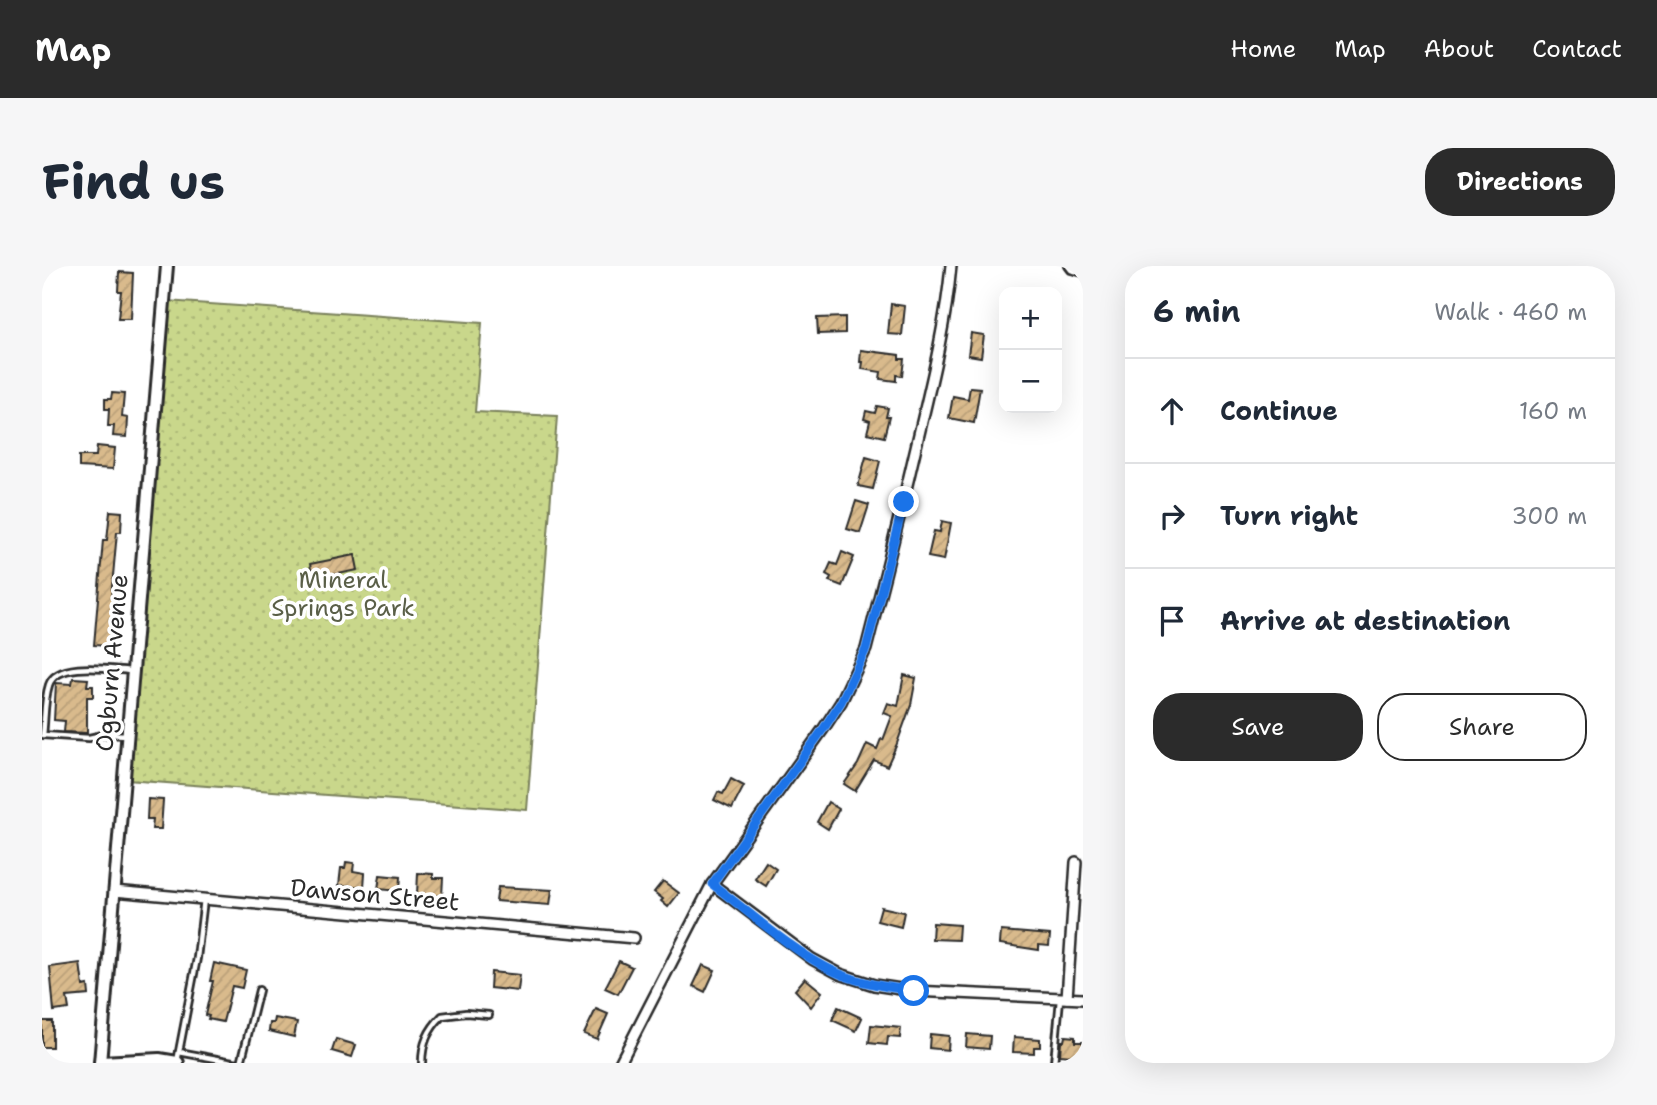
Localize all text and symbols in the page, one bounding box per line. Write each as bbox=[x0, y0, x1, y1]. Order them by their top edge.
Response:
text: Map bbox=[35, 27, 111, 72]
text: Home bbox=[1230, 33, 1296, 65]
text: Map bbox=[1334, 33, 1386, 65]
text: About bbox=[1424, 33, 1494, 65]
text: Contact bbox=[1532, 33, 1622, 65]
button: Directions bbox=[1425, 148, 1615, 216]
text: Find us bbox=[42, 149, 225, 215]
map controls bbox=[999, 287, 1062, 413]
button: + bbox=[999, 287, 1062, 350]
text: 6 min bbox=[1153, 291, 1240, 332]
text: Walk · 460 m bbox=[1434, 297, 1587, 327]
button: − bbox=[999, 350, 1062, 413]
icon: ahead bbox=[1153, 392, 1191, 430]
text: Continue bbox=[1220, 393, 1338, 428]
text: 160 m bbox=[1519, 396, 1587, 426]
route end bbox=[888, 486, 919, 517]
icon: right bbox=[1153, 497, 1191, 535]
text: Turn right bbox=[1220, 498, 1358, 533]
text: 300 m bbox=[1512, 501, 1587, 531]
park label: Mineral Springs Park bbox=[271, 564, 415, 624]
street label: Ogburn Avenue bbox=[88, 573, 136, 753]
icon: arrive bbox=[1153, 602, 1191, 640]
text: Arrive at destination bbox=[1220, 603, 1510, 638]
button: Save bbox=[1153, 693, 1363, 761]
button: Share bbox=[1377, 693, 1587, 761]
street label: Dawson Street bbox=[289, 872, 461, 918]
route start bbox=[898, 975, 929, 1006]

